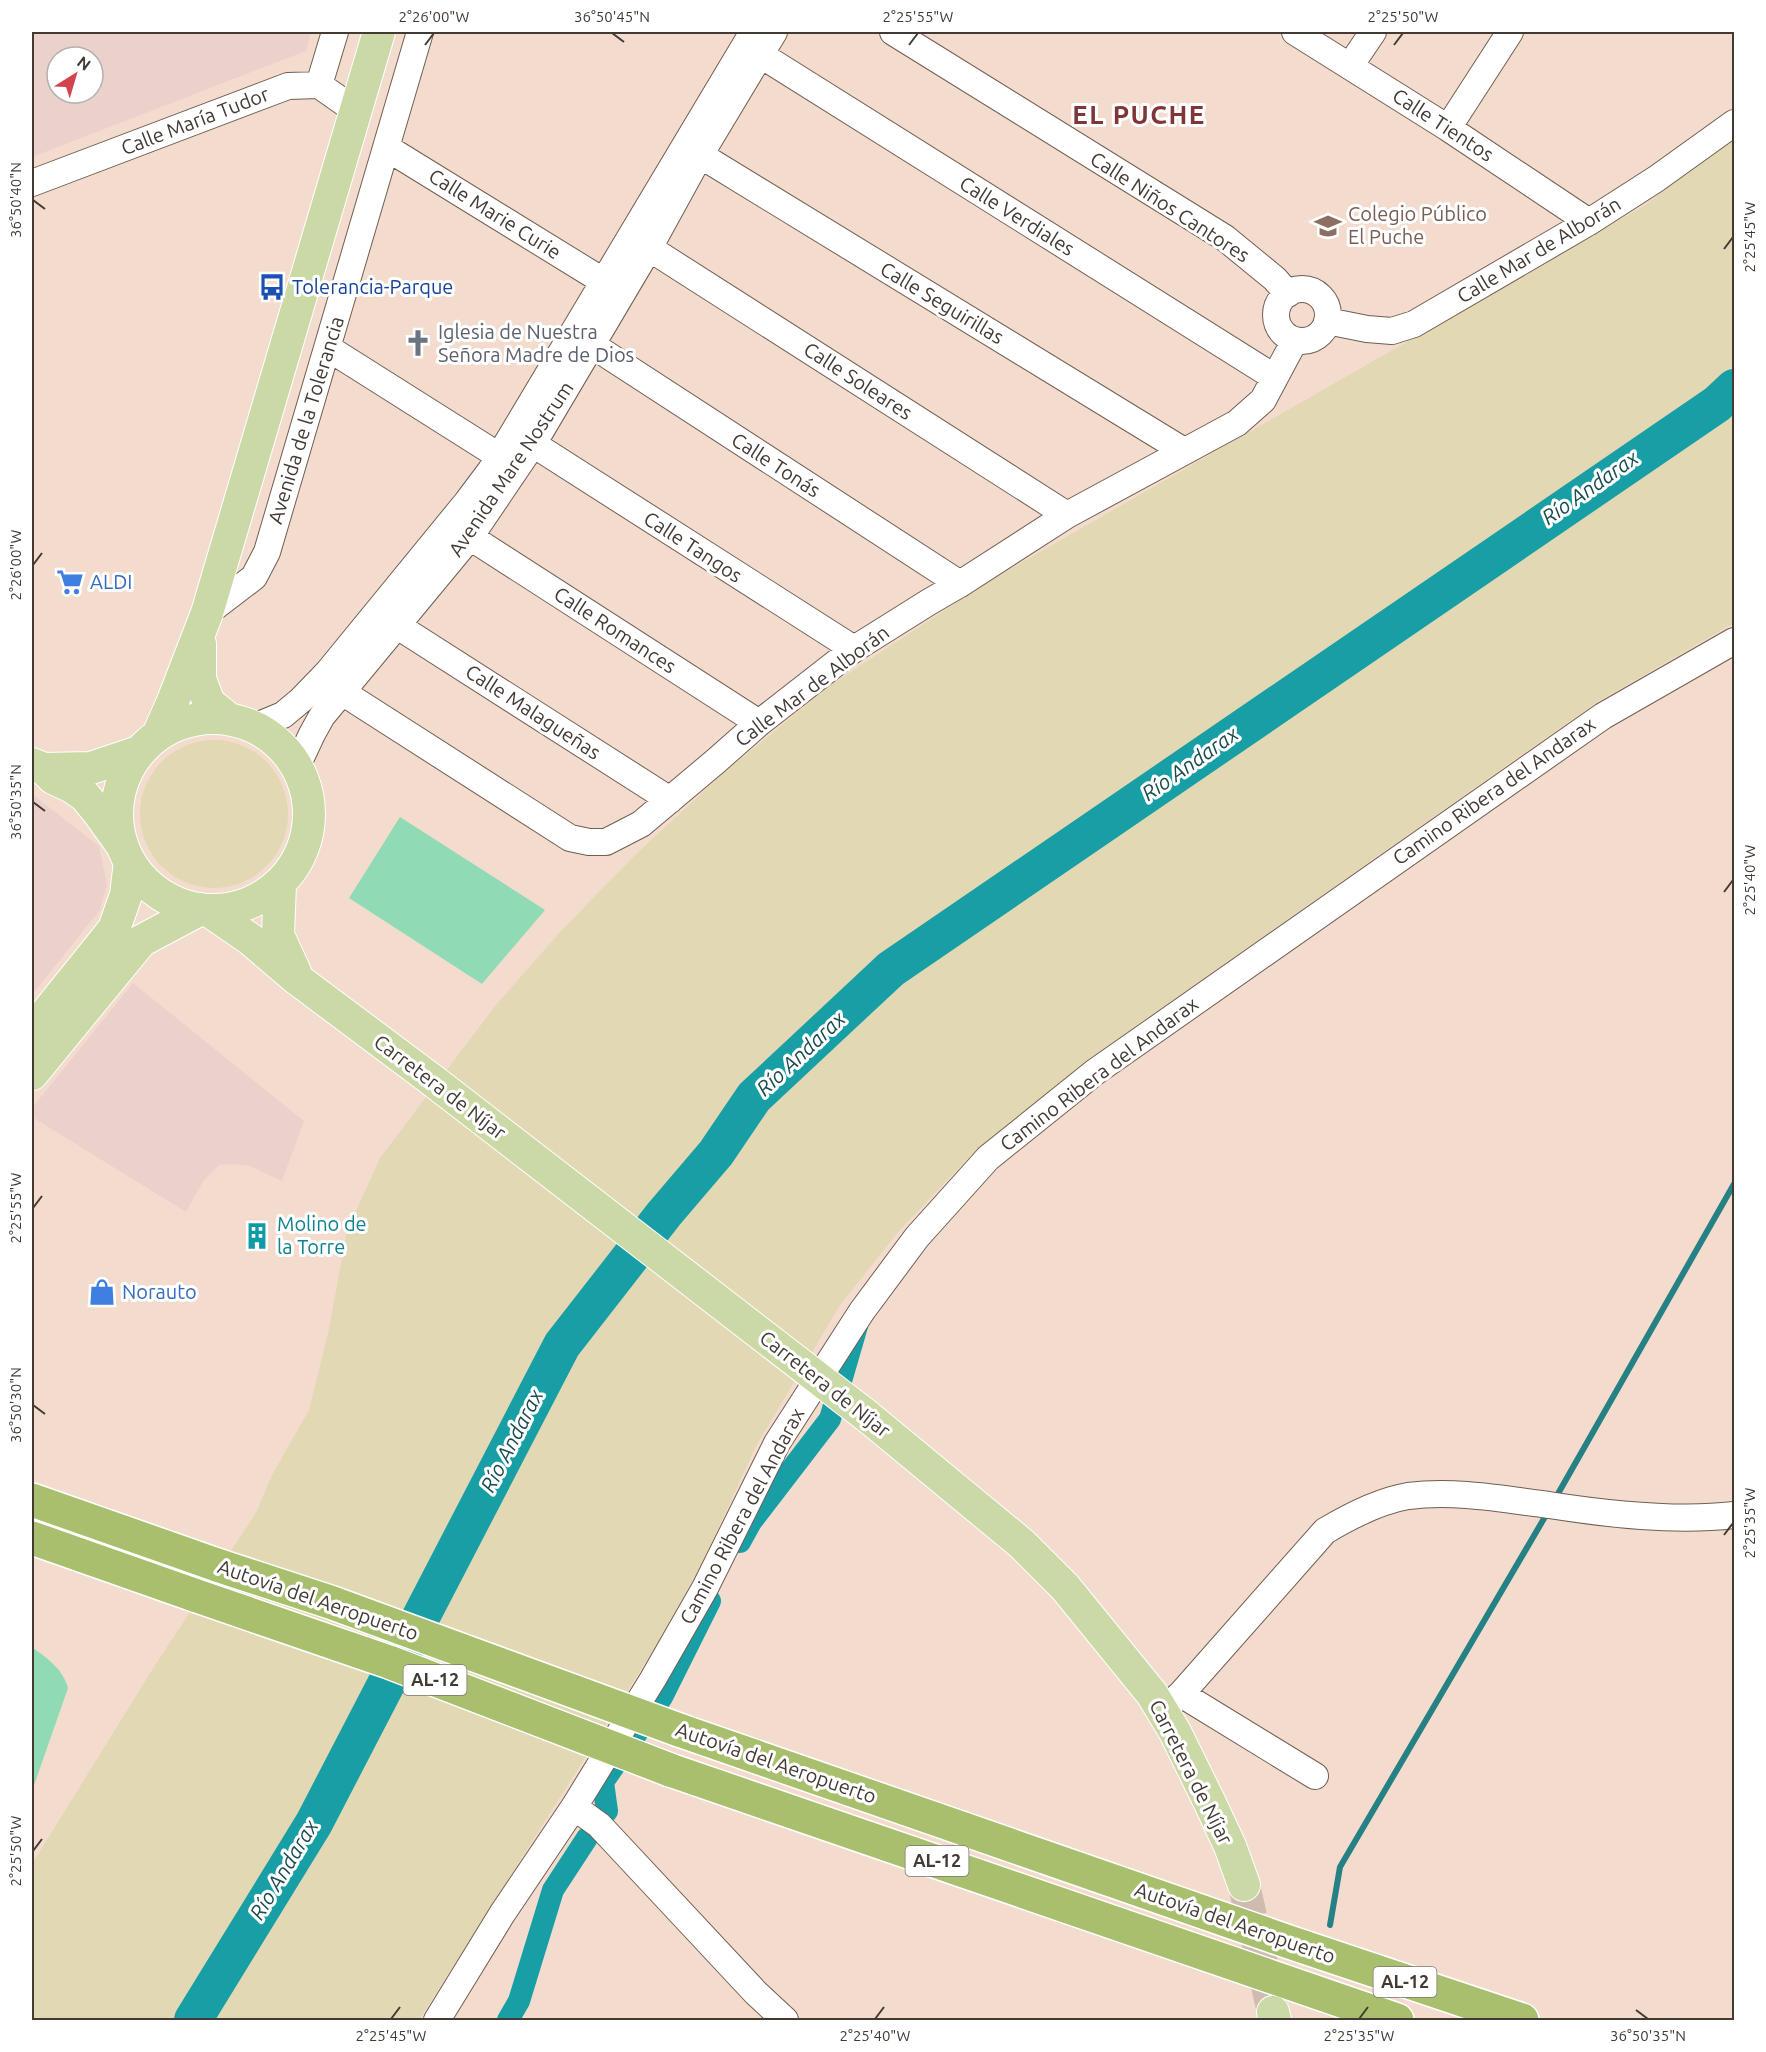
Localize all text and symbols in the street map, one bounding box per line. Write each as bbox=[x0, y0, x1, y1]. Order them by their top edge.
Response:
text: 2°26'00"W bbox=[399, 8, 470, 25]
text: 36°50'45"N bbox=[574, 8, 650, 25]
text: 2°25'55"W bbox=[883, 8, 954, 25]
text: 2°25'50"W bbox=[1368, 8, 1439, 25]
north arrow bbox=[45, 45, 105, 105]
text: N bbox=[74, 52, 94, 74]
street label: Calle María Tudor bbox=[118, 82, 272, 159]
street label: Calle Tientos bbox=[1388, 83, 1498, 166]
district label: EL PUCHE bbox=[1072, 100, 1206, 129]
street label: Calle Niños Cantores bbox=[1086, 147, 1254, 267]
text: 36°50'40"N bbox=[7, 162, 24, 238]
street label: Calle Marie Curie bbox=[425, 164, 566, 263]
street label: Calle Verdiales bbox=[956, 171, 1079, 260]
street label: Calle Mar de Alborán bbox=[1453, 192, 1625, 308]
text: 2°25'45"W bbox=[1741, 201, 1758, 272]
place label: Colegio Público El Puche bbox=[1348, 202, 1487, 248]
school or university icon: Colegio Público El Puche bbox=[1313, 211, 1343, 241]
street label: Calle Seguirillas bbox=[876, 257, 1008, 348]
bus stop icon: Tolerancia-Parque bbox=[257, 272, 287, 302]
place label: Tolerancia-Parque bbox=[292, 275, 453, 298]
street label: Avenida de la Tolerancia bbox=[263, 313, 348, 526]
place label: Iglesia de Nuestra Señora Madre de Dios bbox=[438, 320, 634, 366]
church icon: Iglesia de Nuestra Señora Madre de Dios bbox=[403, 328, 433, 358]
street label: Calle Soleares bbox=[800, 337, 917, 424]
street label: Avenida Mare Nostrum bbox=[443, 377, 578, 561]
street label: Calle Tonás bbox=[728, 427, 825, 502]
water label: Río Andarax bbox=[1537, 445, 1643, 529]
street label: Calle Tangos bbox=[640, 506, 747, 587]
text: 2°26'00"W bbox=[7, 529, 24, 600]
supermarket icon: ALDI bbox=[55, 567, 85, 597]
place label: ALDI bbox=[90, 570, 132, 593]
street label: Calle Romances bbox=[550, 582, 681, 678]
street label: Calle Mar de Alborán bbox=[730, 620, 893, 751]
street label: Calle Malagueñas bbox=[461, 659, 605, 764]
street label: Camino Ribera del Andarax bbox=[1388, 712, 1599, 869]
water label: Río Andarax bbox=[1137, 721, 1243, 805]
text: 36°50'35"N bbox=[7, 764, 24, 840]
text: 2°25'40"W bbox=[1741, 844, 1758, 915]
street label: Camino Ribera del Andarax bbox=[995, 992, 1202, 1156]
water label: Río Andarax bbox=[751, 1006, 850, 1100]
street label: Carretera de Níjar bbox=[370, 1030, 511, 1144]
text: 2°25'55"W bbox=[7, 1172, 24, 1243]
place label: Molino de la Torre bbox=[277, 1212, 367, 1258]
building icon: Molino de la Torre bbox=[242, 1221, 272, 1251]
shop icon: Norauto bbox=[87, 1277, 117, 1307]
place label: Norauto bbox=[122, 1280, 197, 1303]
street label: Carretera de Níjar bbox=[756, 1326, 895, 1442]
text: 36°50'30"N bbox=[7, 1367, 24, 1443]
water label: Río Andarax bbox=[475, 1384, 548, 1496]
street label: Camino Ribera del Andarax bbox=[675, 1404, 808, 1628]
text: 2°25'35"W bbox=[1741, 1487, 1758, 1558]
street label: Autovía del Aeropuerto bbox=[215, 1554, 421, 1645]
road number: AL-12 bbox=[404, 1665, 466, 1695]
street label: Carretera de Níjar bbox=[1145, 1696, 1238, 1848]
street label: Autovía del Aeropuerto bbox=[673, 1717, 879, 1808]
water label: Río Andarax bbox=[244, 1814, 323, 1924]
text: 2°25'50"W bbox=[7, 1815, 24, 1886]
road number: AL-12 bbox=[906, 1846, 968, 1876]
street label: Autovía del Aeropuerto bbox=[1132, 1877, 1338, 1968]
road number: AL-12 bbox=[1374, 1967, 1436, 1997]
text: 2°25'45"W bbox=[356, 2027, 427, 2044]
text: 2°25'40"W bbox=[840, 2027, 911, 2044]
text: 2°25'35"W bbox=[1324, 2027, 1395, 2044]
text: 36°50'35"N bbox=[1610, 2027, 1686, 2044]

